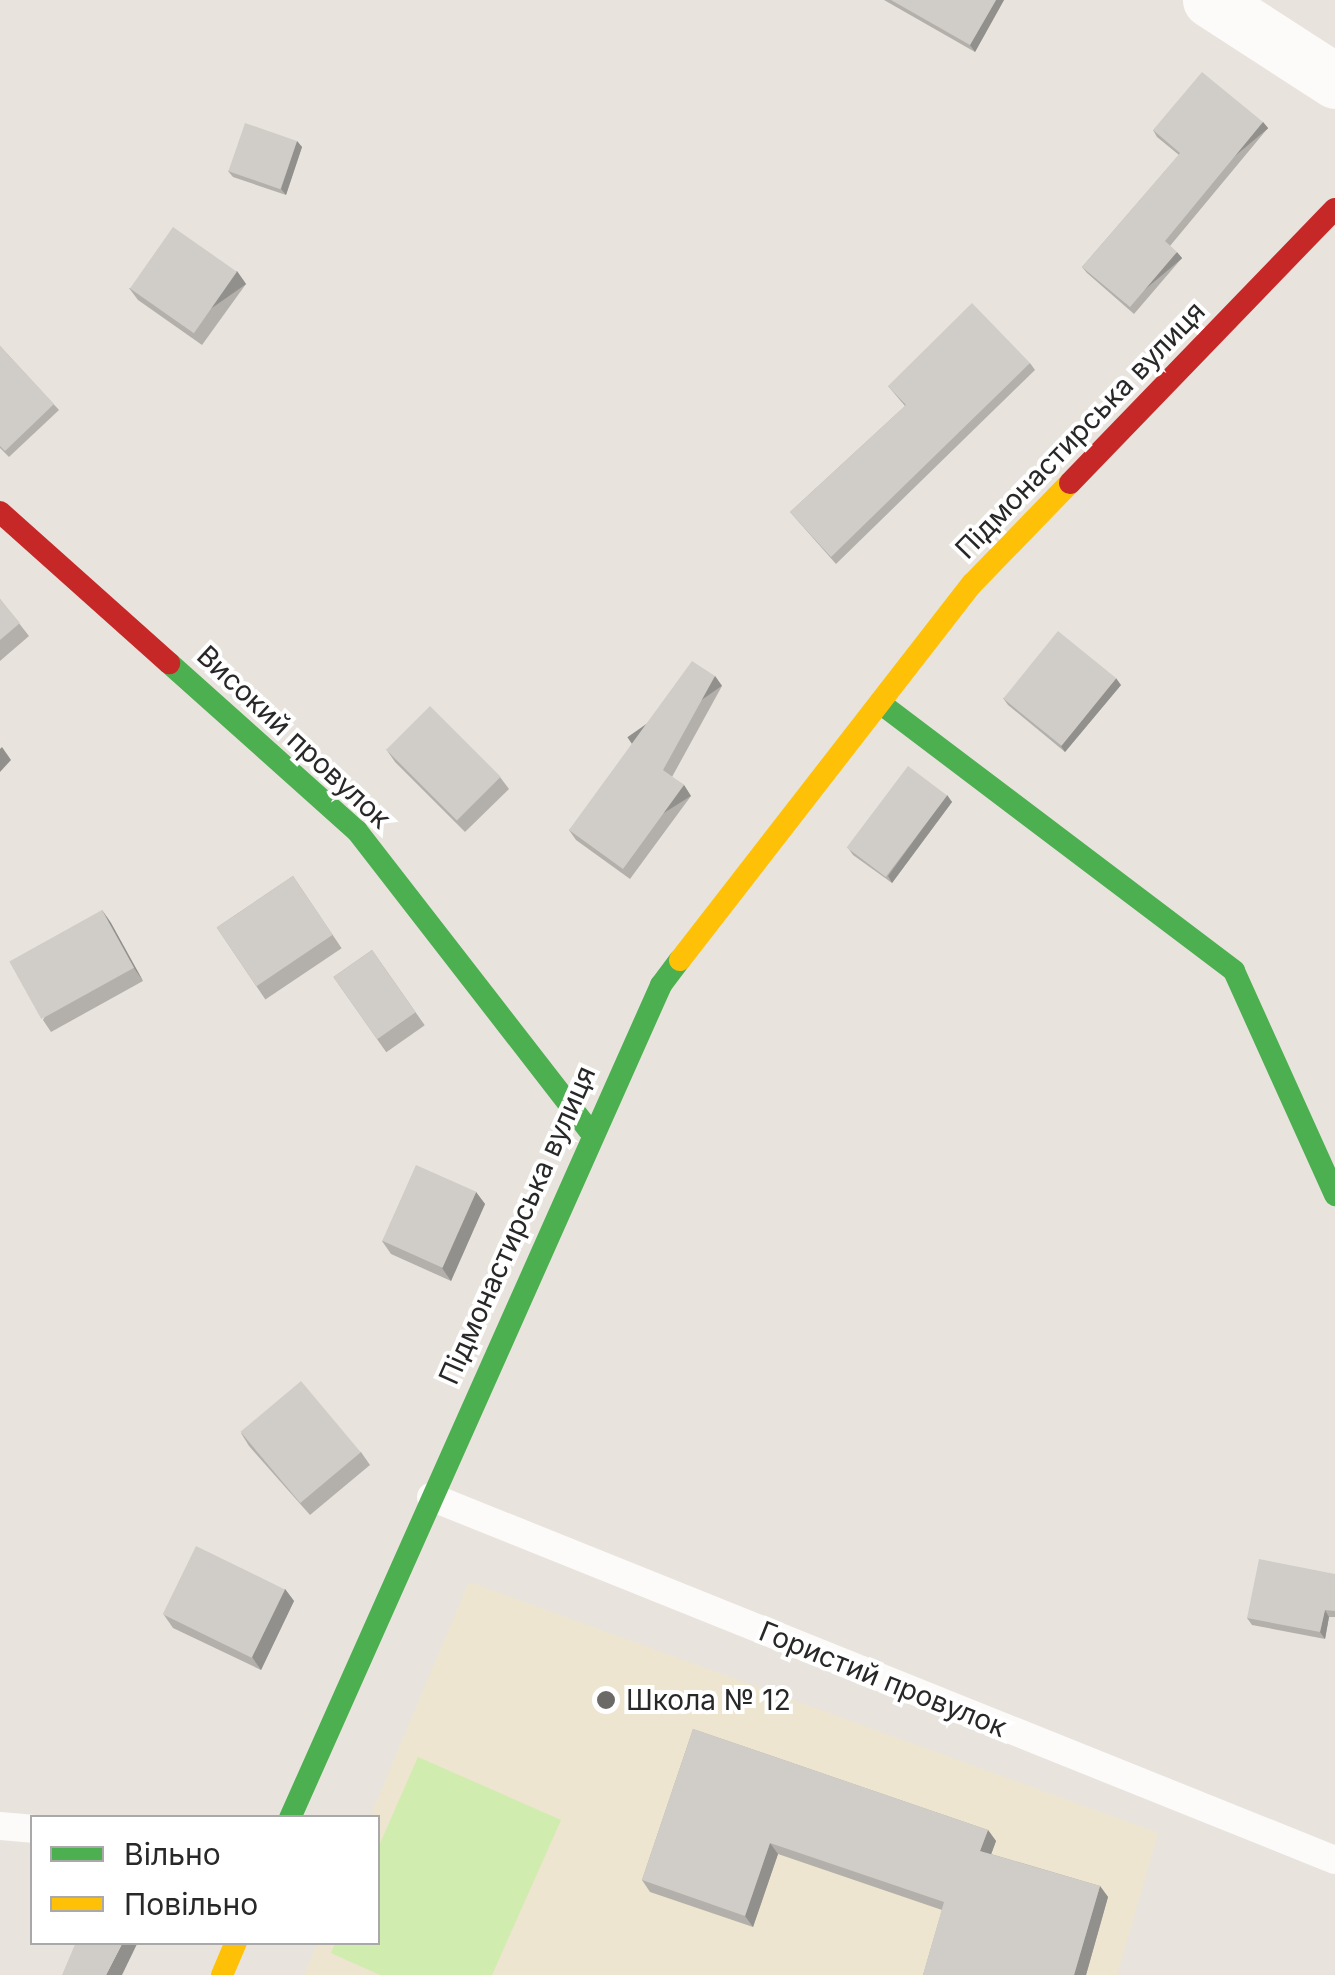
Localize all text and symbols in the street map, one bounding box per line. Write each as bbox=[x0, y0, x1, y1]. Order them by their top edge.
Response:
street label: Підмонастирська вулиця bbox=[948, 294, 1212, 566]
street label: Високий провулок bbox=[190, 639, 398, 835]
street label: Підмонастирська вулиця bbox=[432, 1061, 602, 1389]
street label: Гористий провулок bbox=[754, 1614, 1012, 1744]
place label: Школа № 12 bbox=[626, 1683, 791, 1717]
marker: Школа № 12 bbox=[595, 1689, 617, 1711]
legend bbox=[30, 1815, 380, 1945]
text: Вільно bbox=[124, 1836, 221, 1872]
text: Повільно bbox=[124, 1886, 258, 1922]

